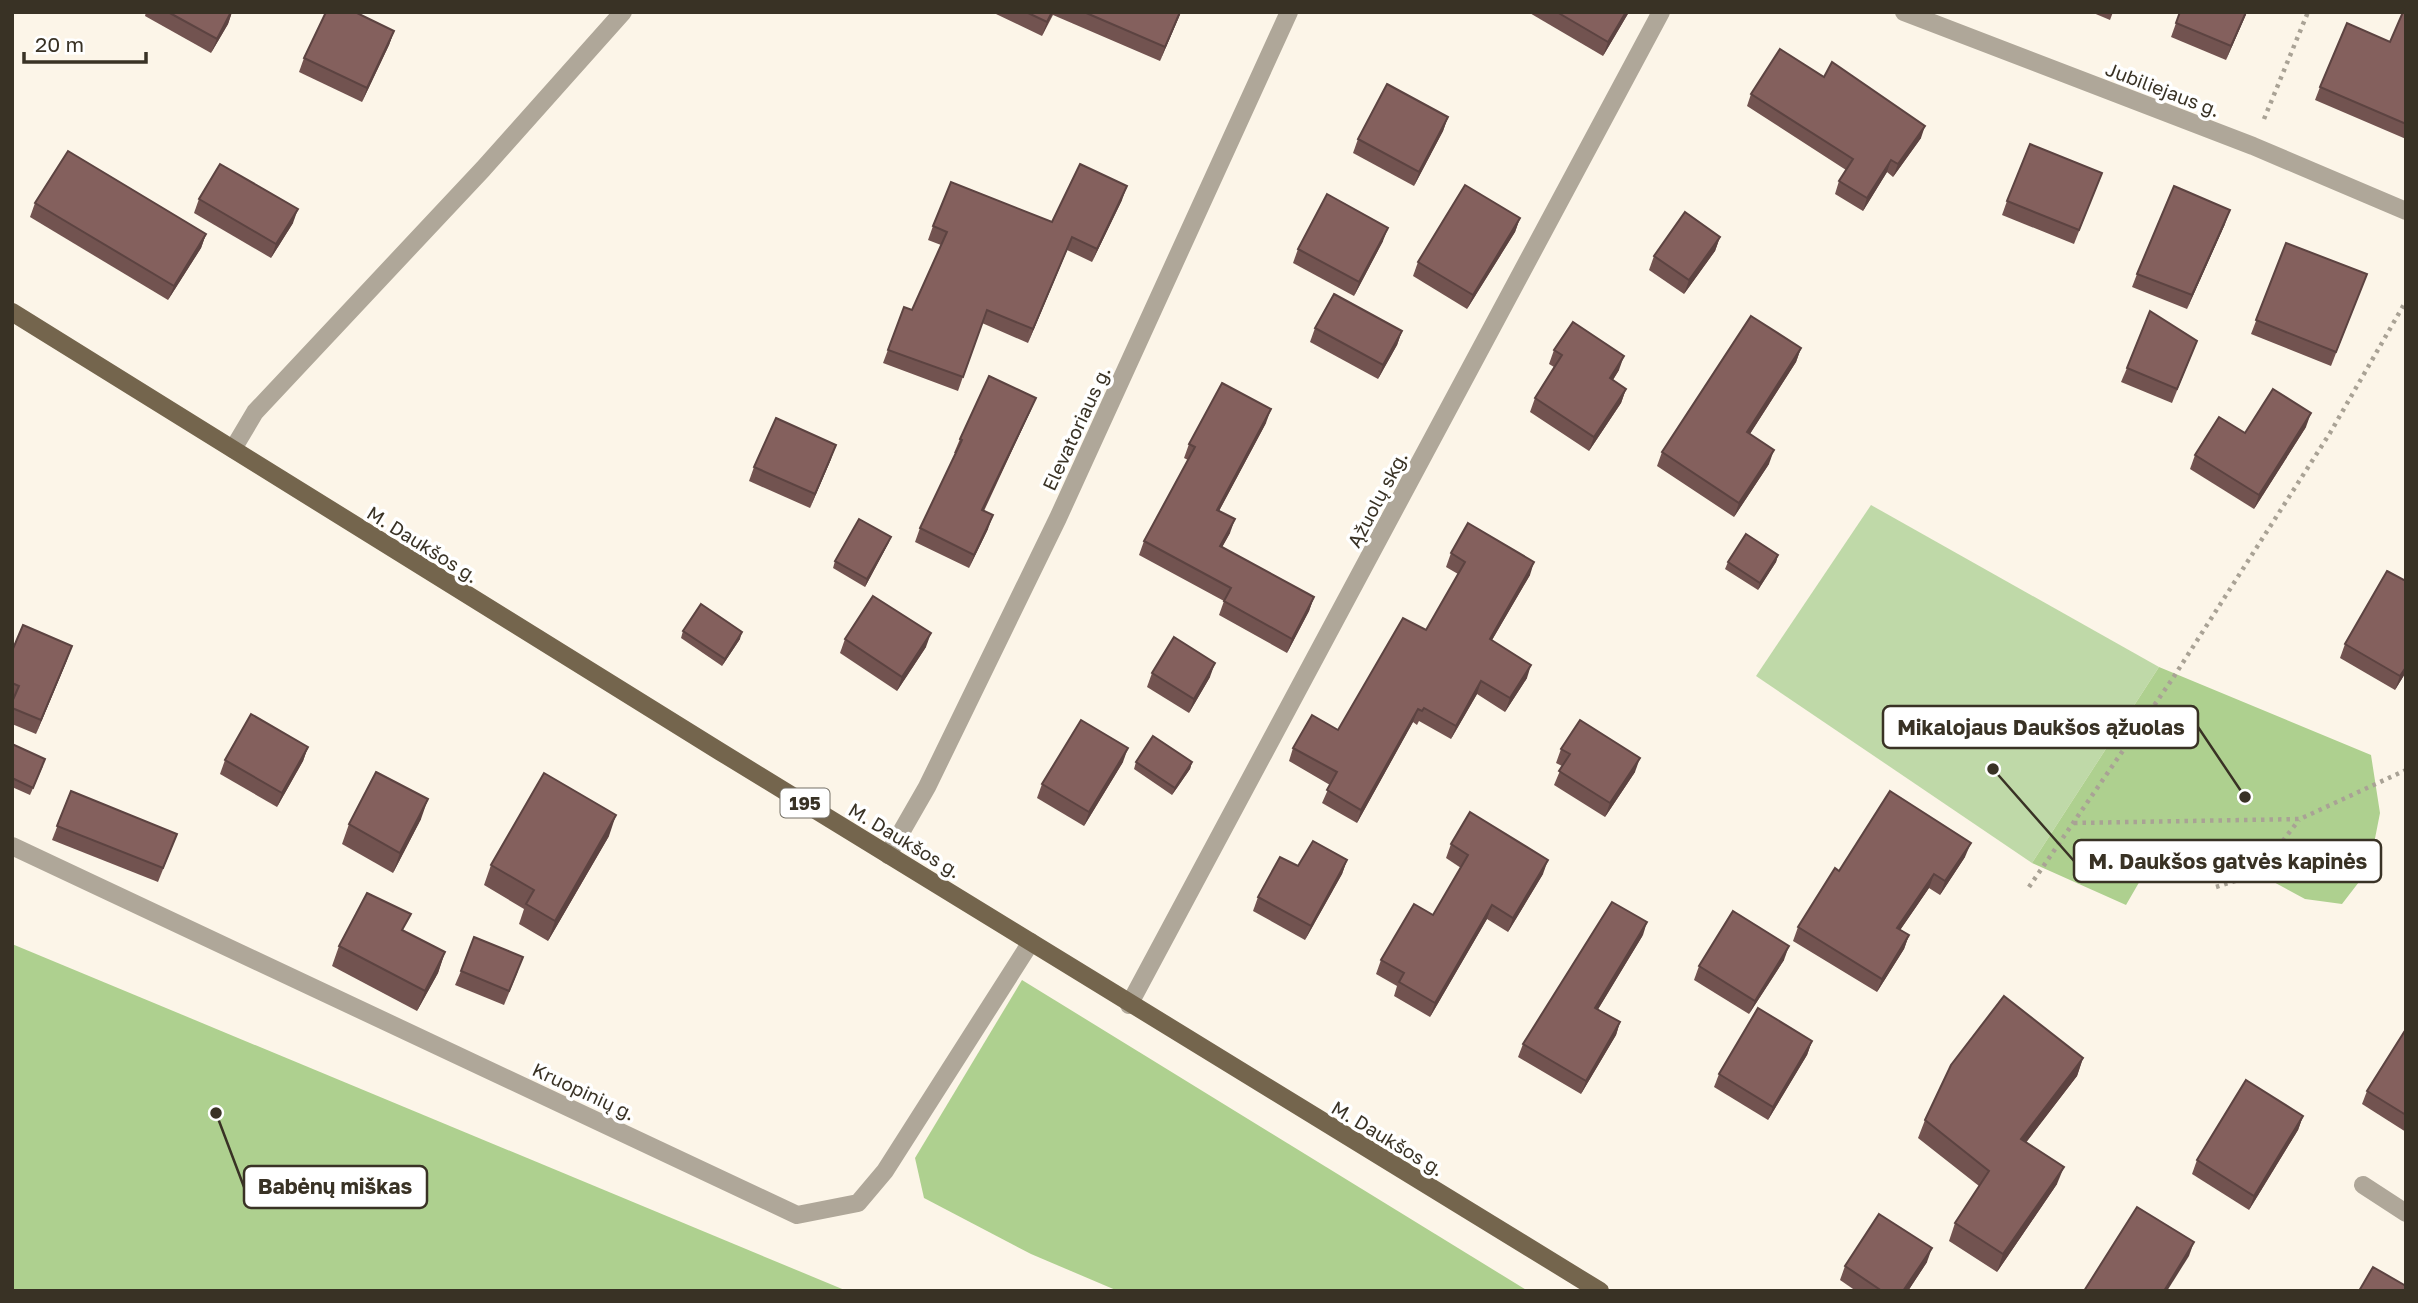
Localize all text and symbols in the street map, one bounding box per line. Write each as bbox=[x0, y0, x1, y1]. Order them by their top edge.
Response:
scale bar bbox=[24, 21, 147, 65]
text: 20 m bbox=[35, 31, 84, 57]
street label: Jubiliejaus g. bbox=[2103, 57, 2223, 121]
street label: Elevatoriaus g. bbox=[1037, 362, 1115, 494]
street label: Ąžuolų skg. bbox=[1342, 447, 1412, 551]
street label: M. Daukšos g. bbox=[363, 501, 483, 587]
callout: Mikalojaus Daukšos ąžuolas bbox=[1883, 706, 2198, 748]
text: Mikalojaus Daukšos ąžuolas bbox=[1897, 714, 2185, 740]
road number: 195 bbox=[780, 788, 830, 818]
street label: M. Daukšos g. bbox=[845, 798, 965, 882]
callout: M. Daukšos gatvės kapinės bbox=[2074, 840, 2381, 882]
text: M. Daukšos gatvės kapinės bbox=[2089, 848, 2368, 874]
street label: Kruopinių g. bbox=[529, 1057, 639, 1125]
street label: M. Daukšos g. bbox=[1328, 1096, 1448, 1180]
callout: Babėnų miškas bbox=[244, 1166, 427, 1208]
text: Babėnų miškas bbox=[258, 1173, 413, 1199]

